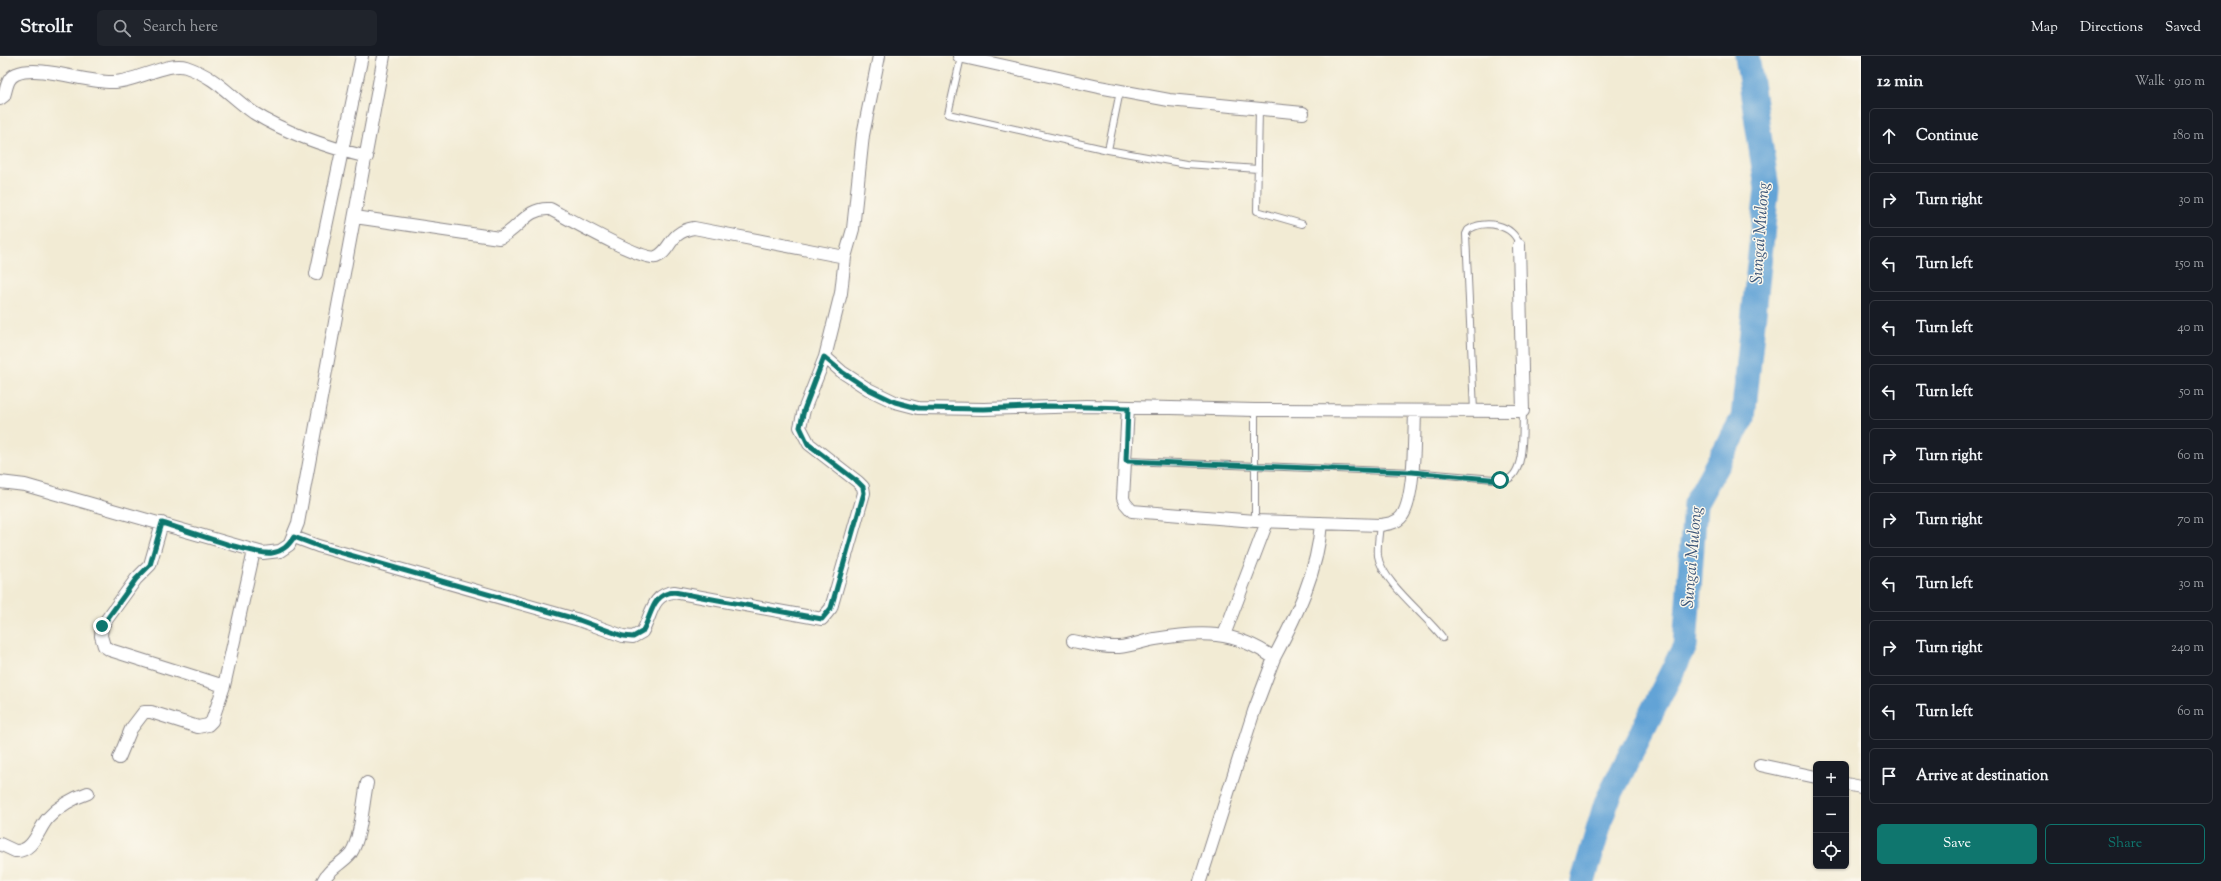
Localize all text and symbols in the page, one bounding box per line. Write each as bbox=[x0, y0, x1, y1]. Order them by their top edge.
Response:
search box bbox=[97, 10, 377, 46]
text: Strollr bbox=[20, 14, 73, 41]
icon: search bbox=[111, 17, 133, 39]
text: Search here bbox=[143, 17, 218, 38]
text: Map bbox=[2031, 18, 2058, 38]
text: Directions bbox=[2080, 18, 2143, 38]
text: Saved bbox=[2165, 18, 2201, 38]
text: 12 min bbox=[1877, 70, 1923, 94]
text: Walk · 910 m bbox=[2135, 73, 2205, 91]
icon: ahead bbox=[1878, 125, 1900, 147]
text: Continue bbox=[1916, 126, 1978, 147]
text: 180 m bbox=[2173, 127, 2204, 145]
water label: Sungai Mulong bbox=[1745, 181, 1777, 285]
icon: right bbox=[1878, 189, 1900, 211]
text: Turn right bbox=[1916, 190, 1982, 211]
text: 30 m bbox=[2178, 191, 2204, 209]
icon: left bbox=[1878, 253, 1900, 275]
text: Turn left bbox=[1916, 254, 1973, 275]
text: 150 m bbox=[2175, 255, 2204, 273]
icon: left bbox=[1878, 317, 1900, 339]
text: Turn left bbox=[1916, 318, 1973, 339]
text: 40 m bbox=[2177, 319, 2204, 337]
icon: left bbox=[1878, 381, 1900, 403]
text: Turn left bbox=[1916, 382, 1973, 403]
text: 50 m bbox=[2179, 383, 2204, 401]
icon: right bbox=[1878, 445, 1900, 467]
text: Turn right bbox=[1916, 446, 1982, 467]
text: 60 m bbox=[2177, 447, 2204, 465]
route start bbox=[1491, 471, 1509, 489]
water label: Sungai Mulong bbox=[1677, 505, 1709, 609]
icon: right bbox=[1878, 509, 1900, 531]
text: Turn right bbox=[1916, 510, 1982, 531]
text: 70 m bbox=[2177, 511, 2204, 529]
icon: left bbox=[1878, 573, 1900, 595]
text: Turn left bbox=[1916, 574, 1973, 595]
text: 30 m bbox=[2178, 575, 2204, 593]
route end bbox=[93, 617, 111, 635]
icon: right bbox=[1878, 637, 1900, 659]
text: Turn right bbox=[1916, 638, 1982, 659]
text: 240 m bbox=[2171, 639, 2204, 657]
icon: left bbox=[1878, 701, 1900, 723]
text: Turn left bbox=[1916, 702, 1973, 723]
text: 60 m bbox=[2177, 703, 2204, 721]
map controls bbox=[1813, 761, 1849, 869]
button: + bbox=[1813, 761, 1849, 797]
icon: arrive bbox=[1878, 765, 1900, 787]
text: Arrive at destination bbox=[1916, 766, 2049, 787]
button: − bbox=[1813, 797, 1849, 833]
button: Save bbox=[1877, 824, 2037, 864]
button: Share bbox=[2045, 824, 2205, 864]
button: locate bbox=[1813, 833, 1849, 869]

